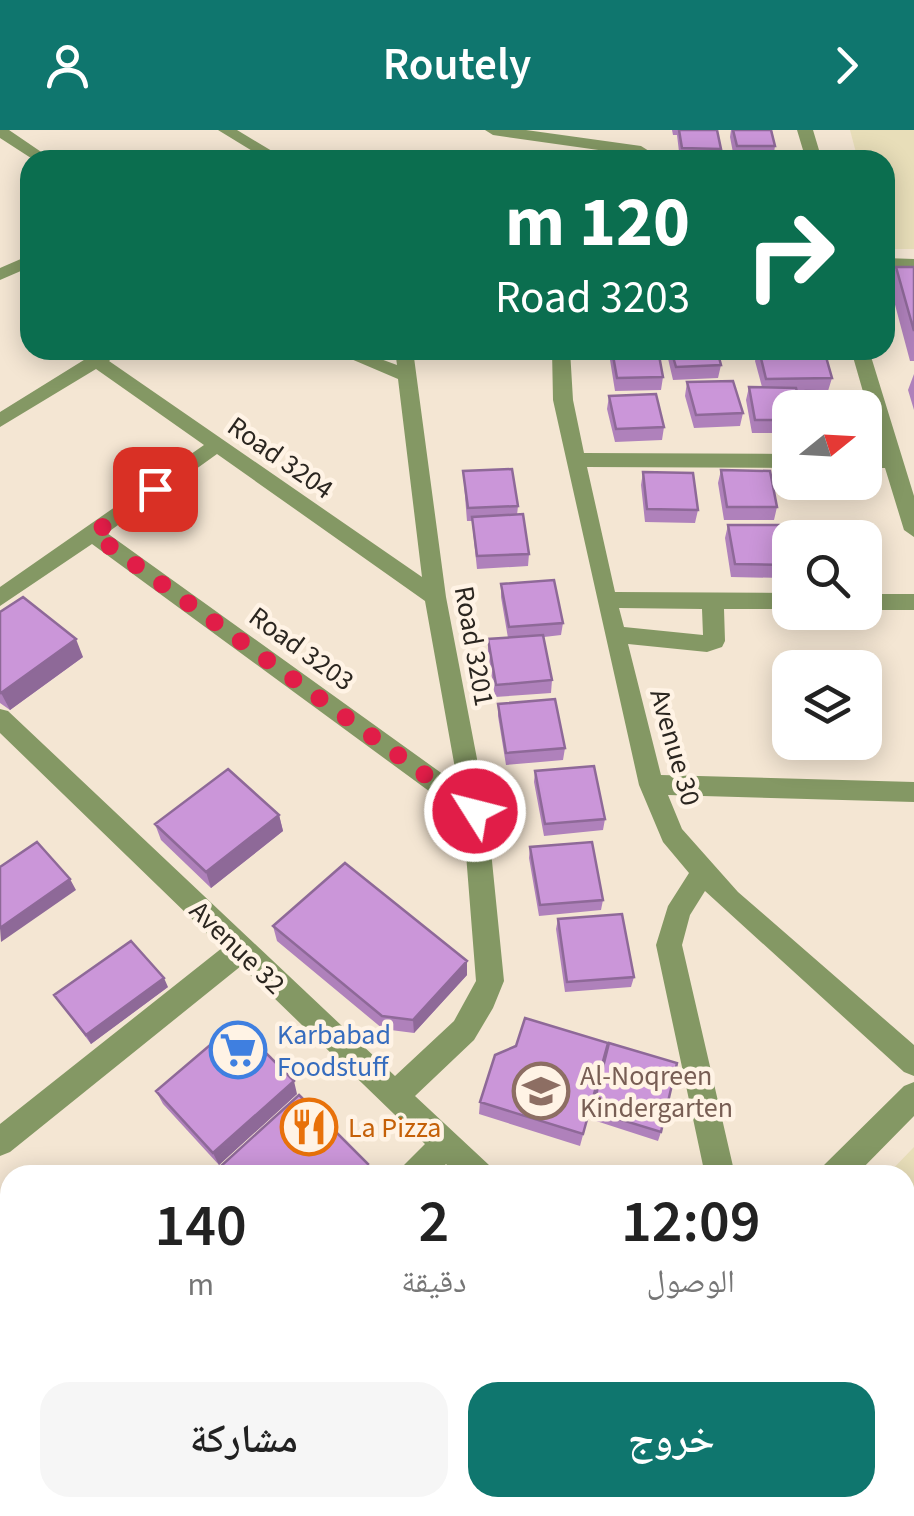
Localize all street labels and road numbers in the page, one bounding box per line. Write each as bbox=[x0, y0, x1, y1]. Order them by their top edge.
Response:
street label: Road 3204 bbox=[219, 407, 342, 509]
street label: Road 3201 bbox=[444, 583, 504, 709]
street label: Road 3203 bbox=[241, 597, 362, 701]
street label: Avenue 30 bbox=[639, 684, 711, 810]
street label: Avenue 32 bbox=[180, 892, 294, 1004]

